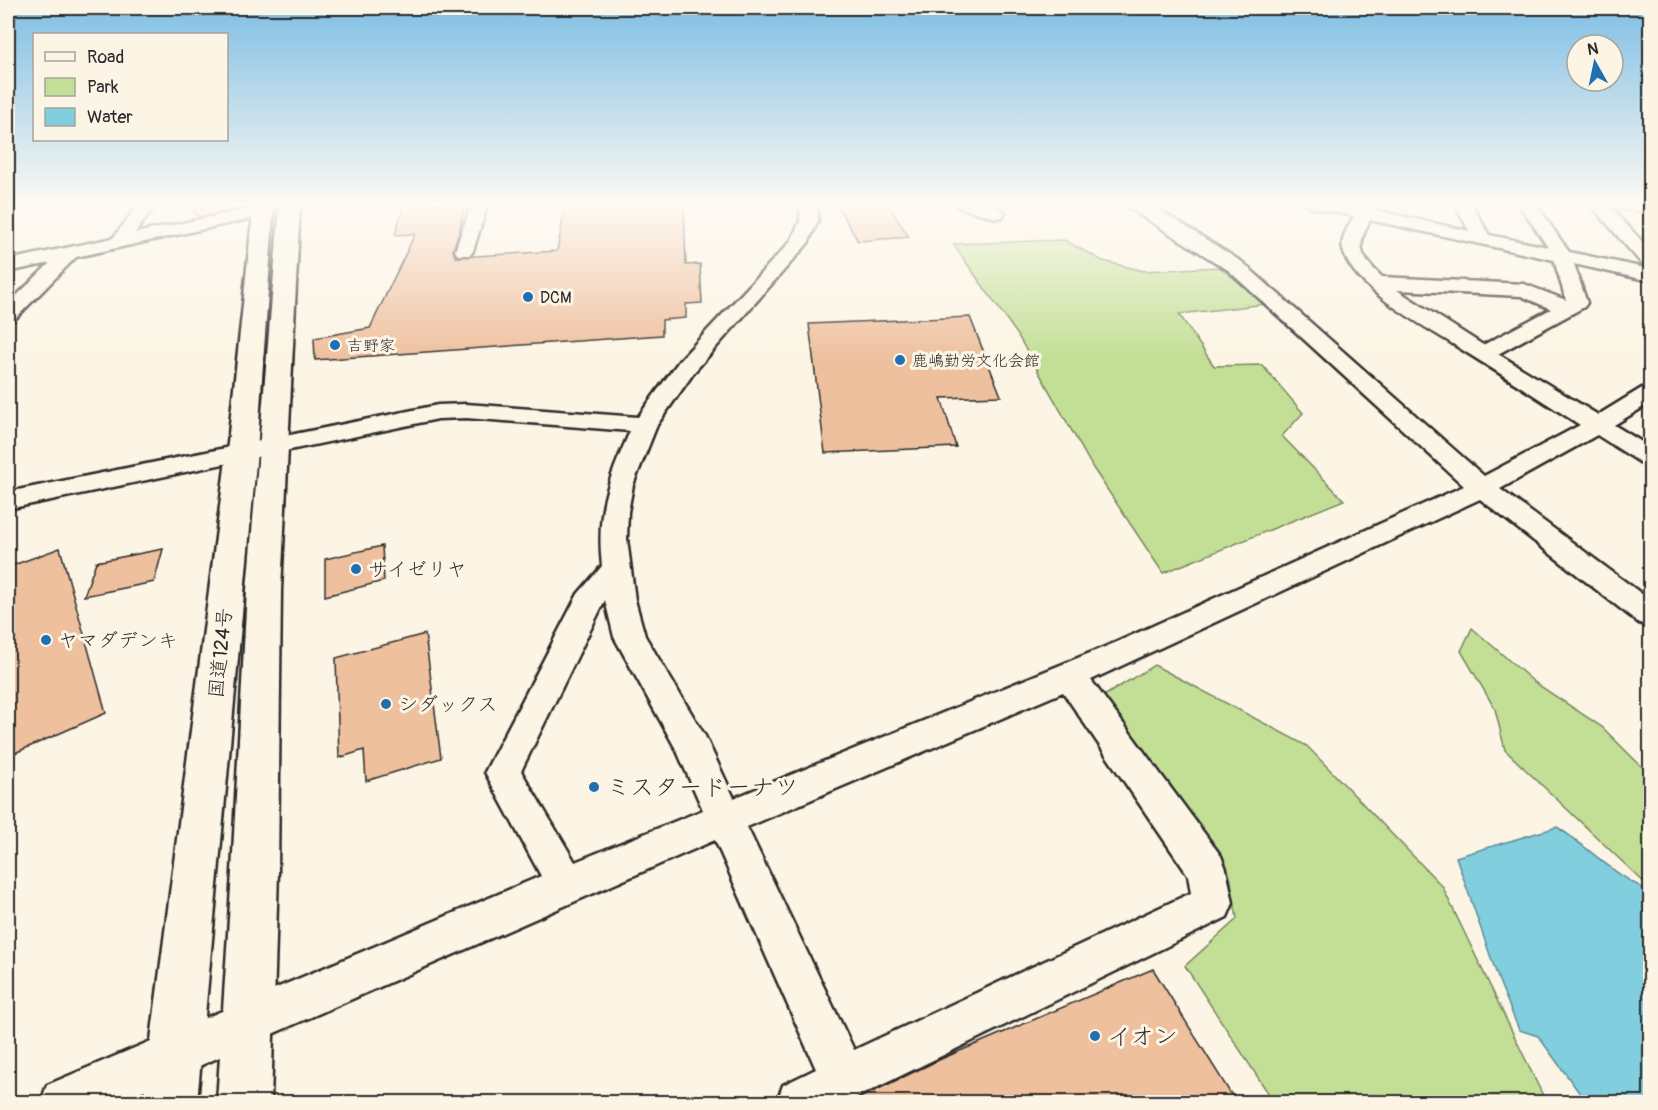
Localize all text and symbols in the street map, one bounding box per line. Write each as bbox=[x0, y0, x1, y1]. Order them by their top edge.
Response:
legend bbox=[33, 33, 228, 141]
north arrow bbox=[1565, 33, 1625, 93]
text: N bbox=[1586, 38, 1600, 60]
text: Road bbox=[87, 46, 124, 69]
text: Park bbox=[87, 76, 119, 99]
text: Water bbox=[87, 106, 133, 129]
place label: DCM bbox=[540, 288, 571, 308]
marker: DCM bbox=[521, 290, 535, 304]
place label: 吉野家 bbox=[347, 336, 395, 356]
marker: 吉野家 bbox=[328, 338, 342, 352]
place label: 鹿嶋勤労文化会館 bbox=[912, 351, 1040, 371]
marker: 鹿嶋勤労文化会館 bbox=[893, 353, 907, 367]
place label: サイゼリヤ bbox=[368, 557, 467, 582]
marker: サイゼリヤ bbox=[349, 562, 363, 576]
street label: 国道124号 bbox=[203, 607, 238, 699]
place label: ヤマダデンキ bbox=[58, 628, 178, 653]
marker: ヤマダデンキ bbox=[39, 633, 53, 647]
place label: シダックス bbox=[398, 692, 498, 717]
marker: シダックス bbox=[379, 697, 393, 711]
place label: ミスタードーナツ bbox=[606, 773, 798, 802]
marker: ミスタードーナツ bbox=[587, 780, 601, 794]
place label: イオン bbox=[1107, 1022, 1178, 1051]
marker: イオン bbox=[1088, 1029, 1102, 1043]

